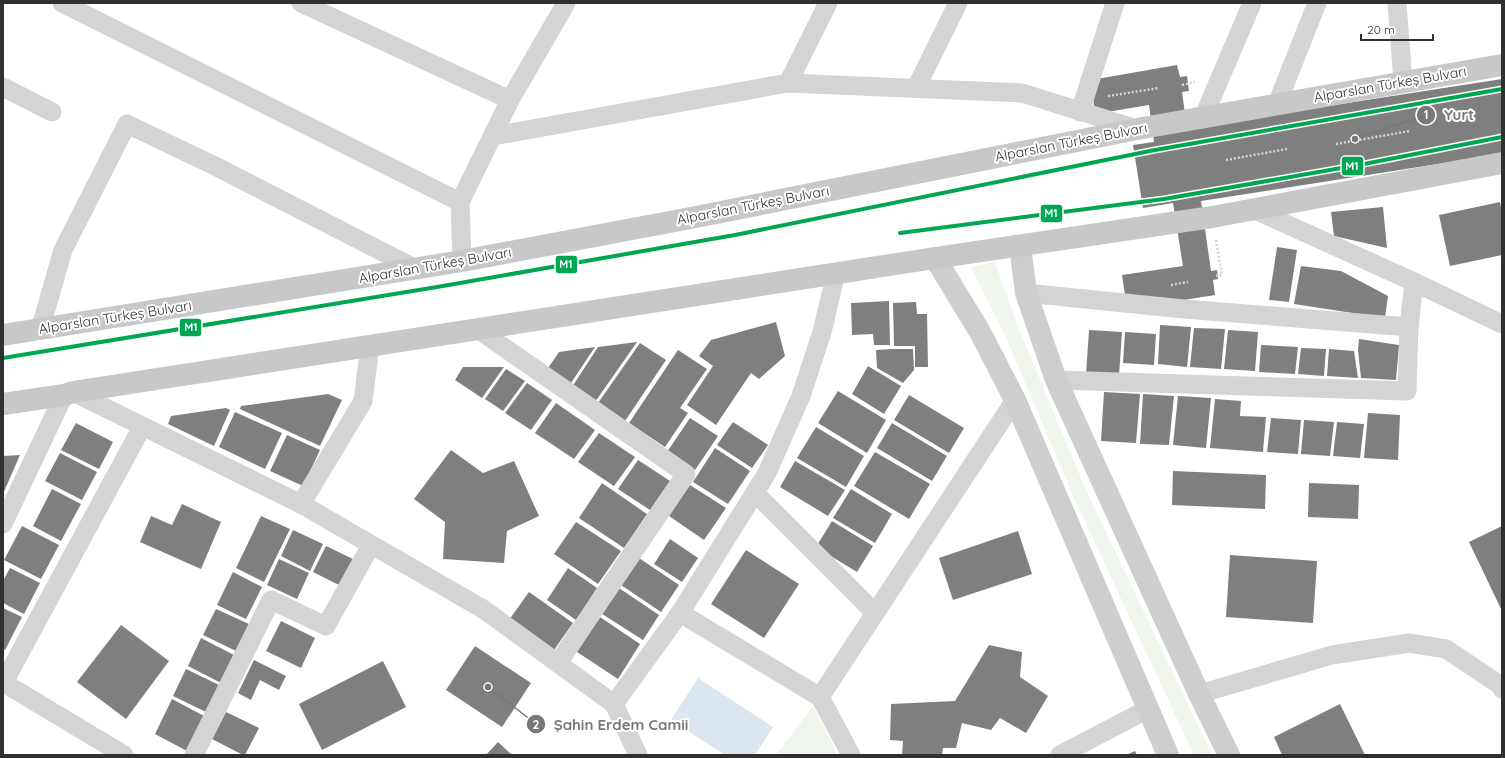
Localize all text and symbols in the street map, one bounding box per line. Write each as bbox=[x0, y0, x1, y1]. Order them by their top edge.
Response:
scale bar bbox=[1361, 16, 1433, 42]
text: 20 m bbox=[1367, 22, 1395, 37]
street label: Alparslan Türkeş Bulvarı bbox=[1312, 62, 1468, 106]
callout: Yurt bbox=[1416, 101, 1482, 128]
text: Yurt bbox=[1444, 105, 1474, 124]
text: 1 bbox=[1424, 107, 1428, 122]
street label: Alparslan Türkeş Bulvarı bbox=[993, 118, 1149, 166]
line badge: M1 bbox=[1341, 156, 1364, 176]
text: M1 bbox=[1345, 159, 1359, 173]
street label: Alparslan Türkeş Bulvarı bbox=[675, 181, 831, 229]
line badge: M1 bbox=[1040, 204, 1063, 223]
text: M1 bbox=[1044, 206, 1058, 220]
street label: Alparslan Türkeş Bulvarı bbox=[357, 243, 513, 287]
line badge: M1 bbox=[555, 255, 578, 274]
text: M1 bbox=[559, 257, 573, 271]
street label: Alparslan Türkeş Bulvarı bbox=[37, 296, 193, 338]
line badge: M1 bbox=[179, 318, 202, 337]
text: M1 bbox=[184, 320, 198, 334]
callout: Şahin Erdem Camii bbox=[526, 711, 696, 738]
text: Şahin Erdem Camii bbox=[554, 715, 688, 734]
text: 2 bbox=[533, 717, 540, 732]

